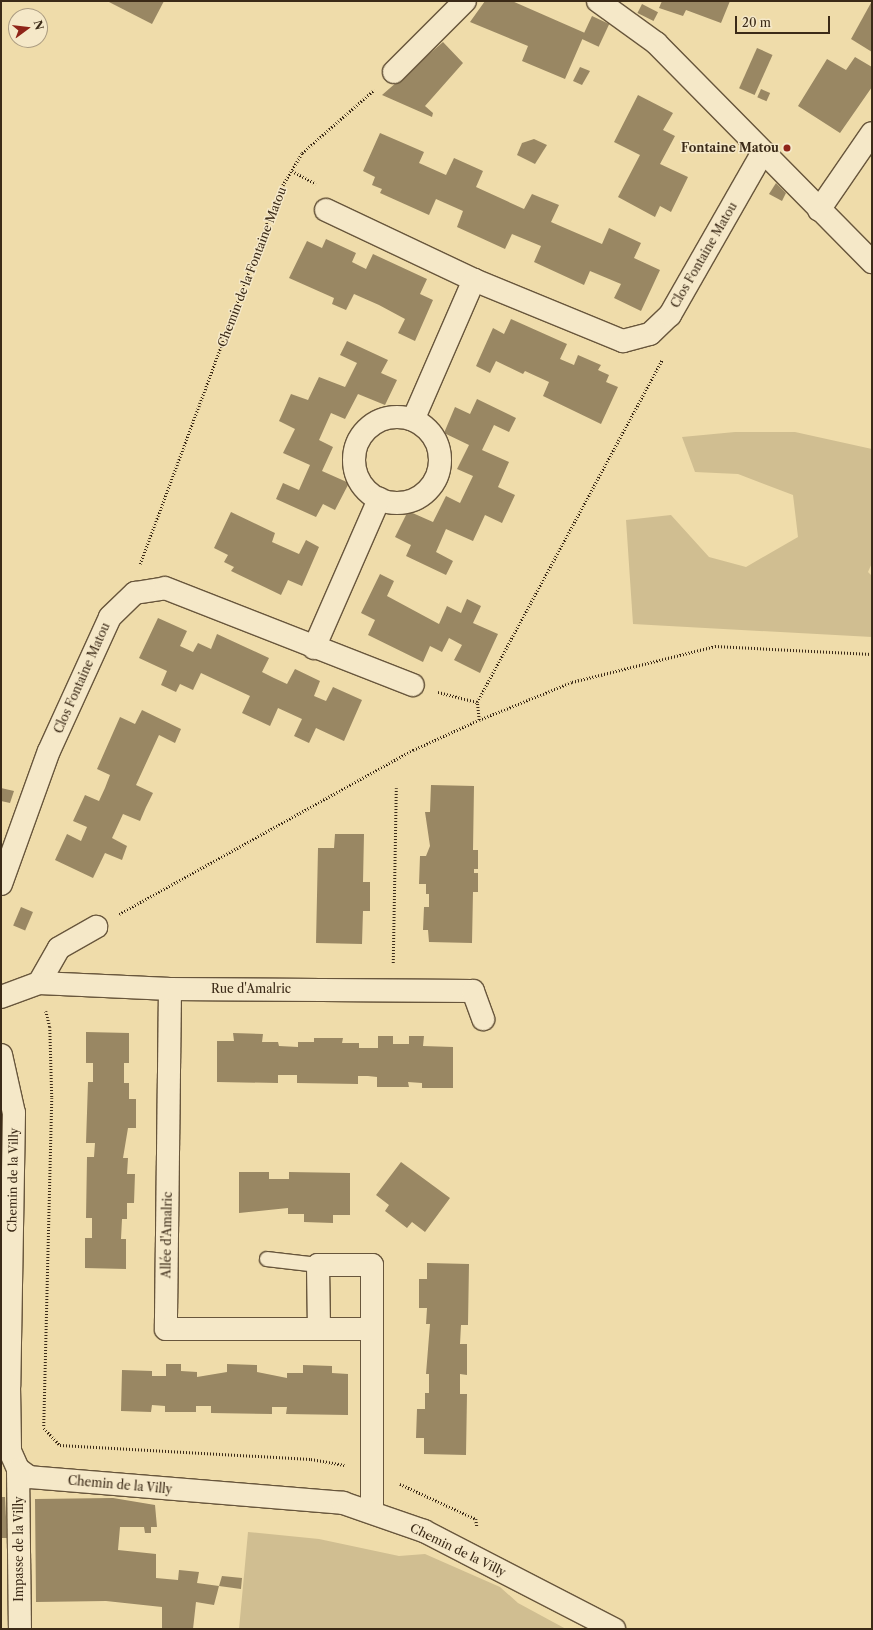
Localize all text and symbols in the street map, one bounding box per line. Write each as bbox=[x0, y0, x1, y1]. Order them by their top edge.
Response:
north arrow bbox=[8, 8, 48, 48]
scale bar bbox=[737, 8, 832, 34]
text: 20 m bbox=[742, 15, 771, 30]
text: N bbox=[31, 19, 47, 32]
place label: Fontaine Matou bbox=[681, 141, 779, 155]
marker: Fontaine Matou bbox=[782, 143, 792, 153]
street label: Chemin de la Fontaine Matou bbox=[215, 185, 289, 349]
street label: Clos Fontaine Matou bbox=[668, 200, 740, 310]
street label: Clos Fontaine Matou bbox=[51, 620, 113, 736]
street label: Rue d'Amalric bbox=[211, 982, 291, 996]
street label: Chemin de la Villy bbox=[5, 1127, 21, 1233]
street label: Allée d'Amalric bbox=[159, 1191, 175, 1279]
street label: Chemin de la Villy bbox=[67, 1473, 173, 1497]
street label: Impasse de la Villy bbox=[12, 1496, 26, 1602]
street label: Chemin de la Villy bbox=[407, 1520, 509, 1580]

